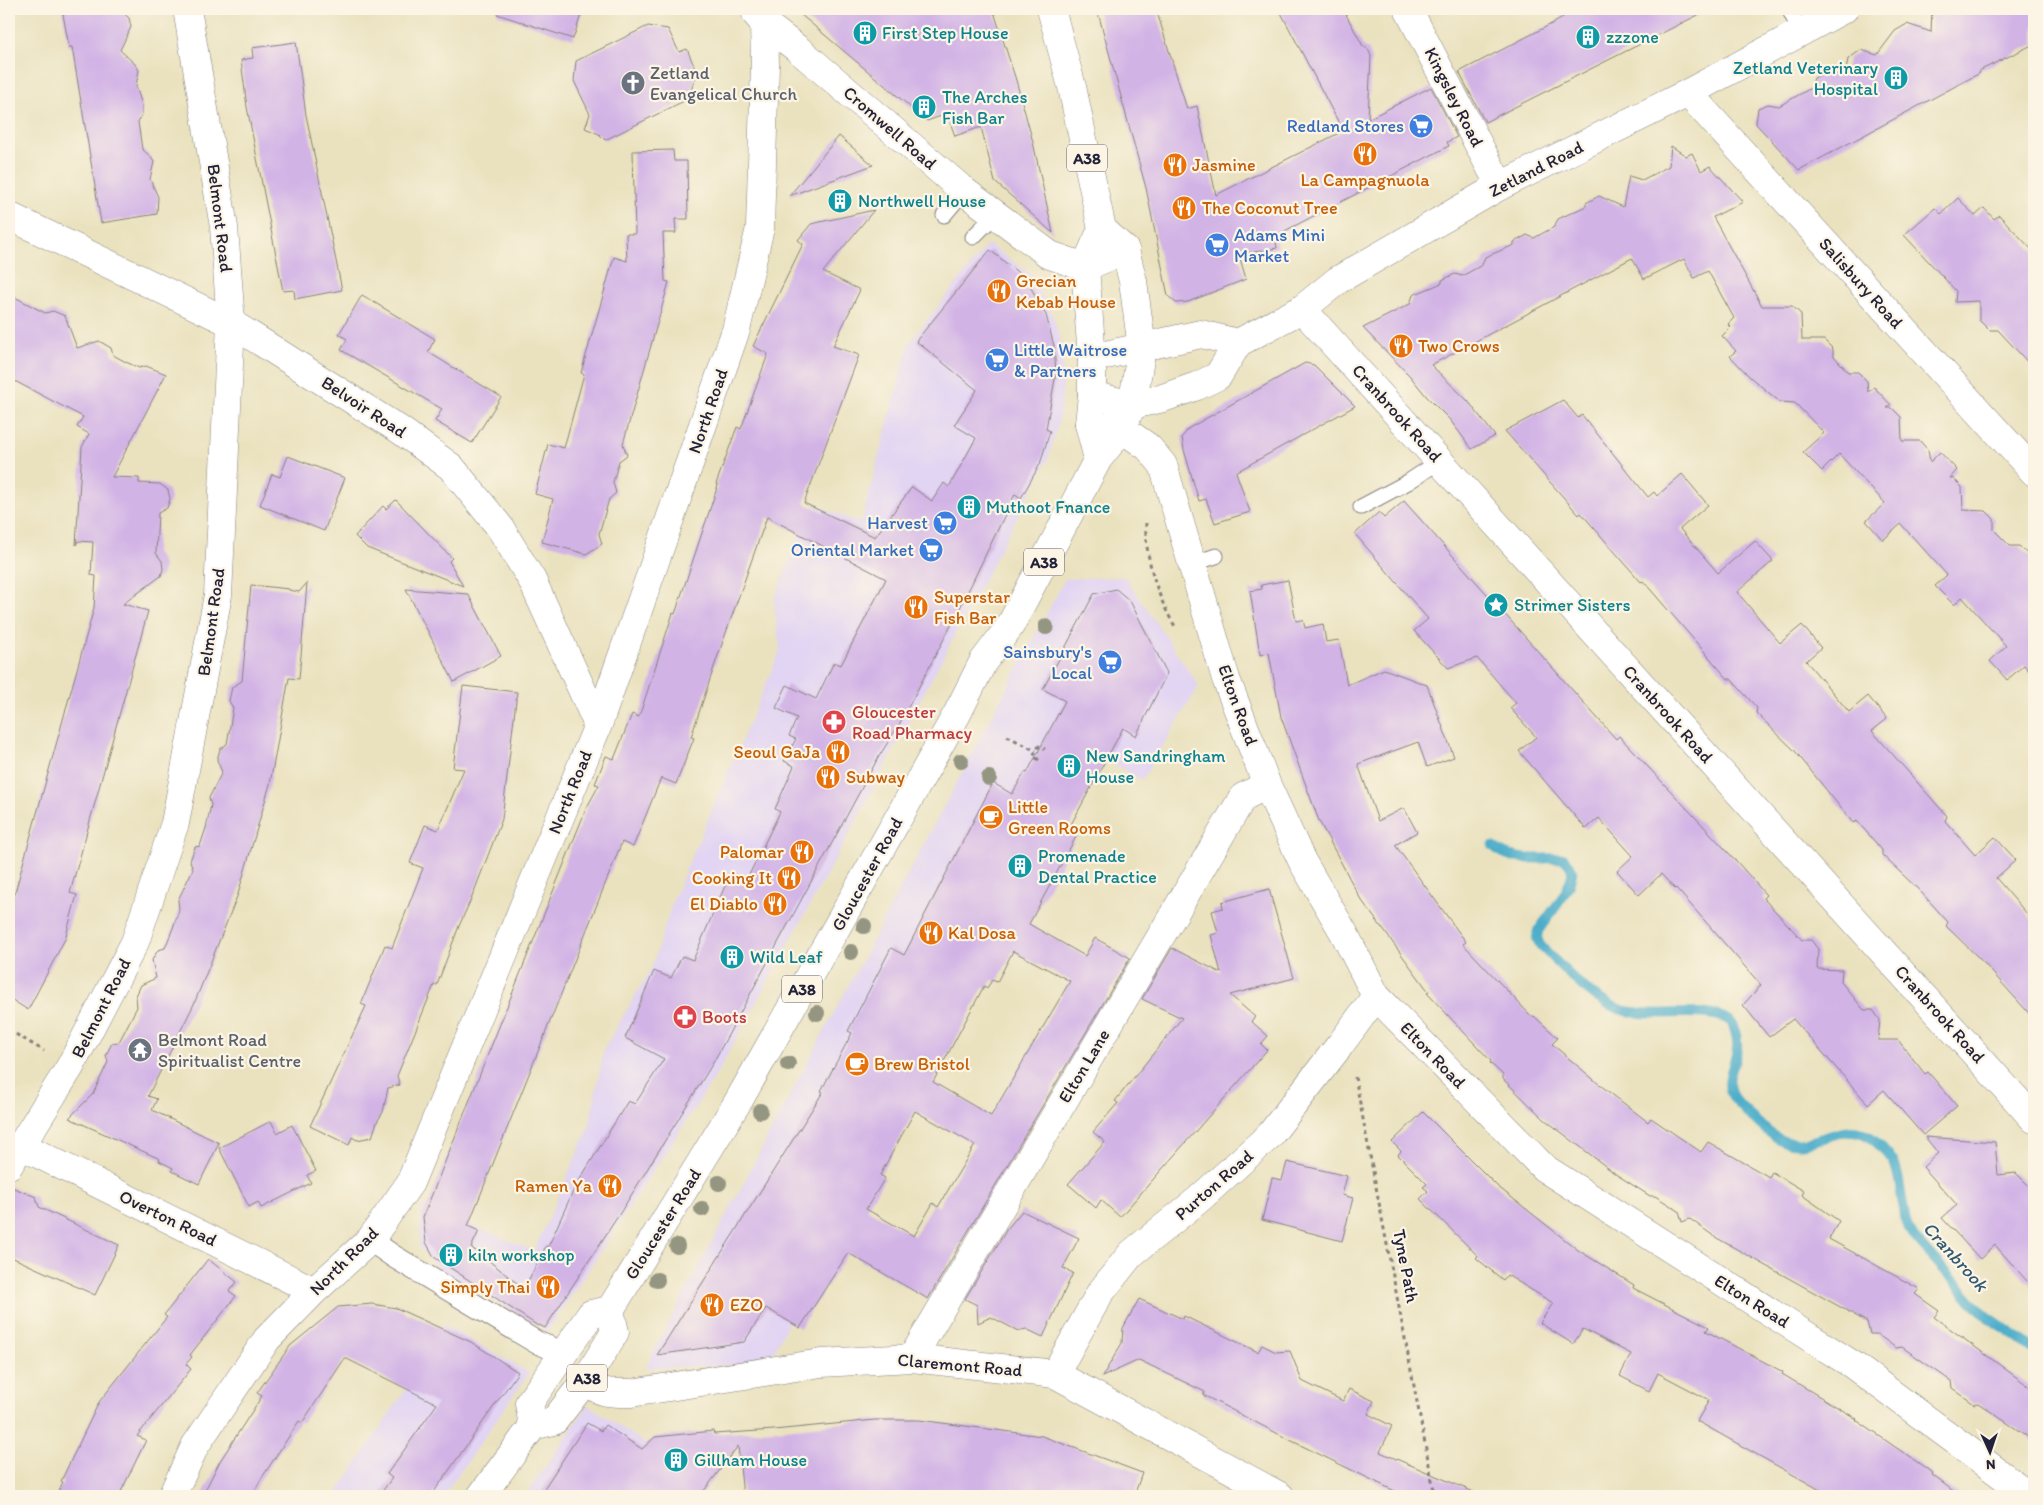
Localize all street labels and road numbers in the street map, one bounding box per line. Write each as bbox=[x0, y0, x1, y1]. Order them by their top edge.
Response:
street label: Kingsley Road bbox=[1419, 44, 1489, 151]
street label: Cromwell Road bbox=[839, 81, 941, 175]
street label: Zetland Road bbox=[1485, 136, 1587, 202]
road number: A38 bbox=[1067, 144, 1107, 172]
street label: Belmont Road bbox=[202, 163, 238, 274]
street label: Salisbury Road bbox=[1814, 233, 1908, 333]
street label: Cranbrook Road bbox=[1347, 359, 1447, 467]
street label: North Road bbox=[683, 366, 733, 456]
street label: Belvoir Road bbox=[317, 371, 411, 443]
road number: A38 bbox=[1024, 548, 1064, 576]
street label: Belmont Road bbox=[193, 566, 230, 678]
street label: Cranbrook Road bbox=[1618, 660, 1718, 768]
street label: Elton Road bbox=[1213, 662, 1263, 749]
street label: North Road bbox=[543, 747, 597, 837]
street label: Gloucester Road bbox=[827, 813, 907, 935]
street label: Belmont Road bbox=[66, 954, 136, 1062]
street label: Cranbrook Road bbox=[1890, 960, 1990, 1068]
road number: A38 bbox=[782, 976, 822, 1002]
street label: Elton Road bbox=[1396, 1017, 1470, 1093]
street label: Elton Lane bbox=[1053, 1025, 1115, 1107]
street label: Purton Road bbox=[1170, 1145, 1258, 1225]
street label: Gloucester Road bbox=[620, 1164, 706, 1284]
street label: Overton Road bbox=[116, 1185, 221, 1251]
street label: North Road bbox=[305, 1222, 383, 1300]
street label: Tyne Path bbox=[1388, 1227, 1424, 1305]
street label: Elton Road bbox=[1710, 1269, 1794, 1333]
street label: Claremont Road bbox=[897, 1349, 1024, 1381]
road number: A38 bbox=[567, 1365, 607, 1392]

